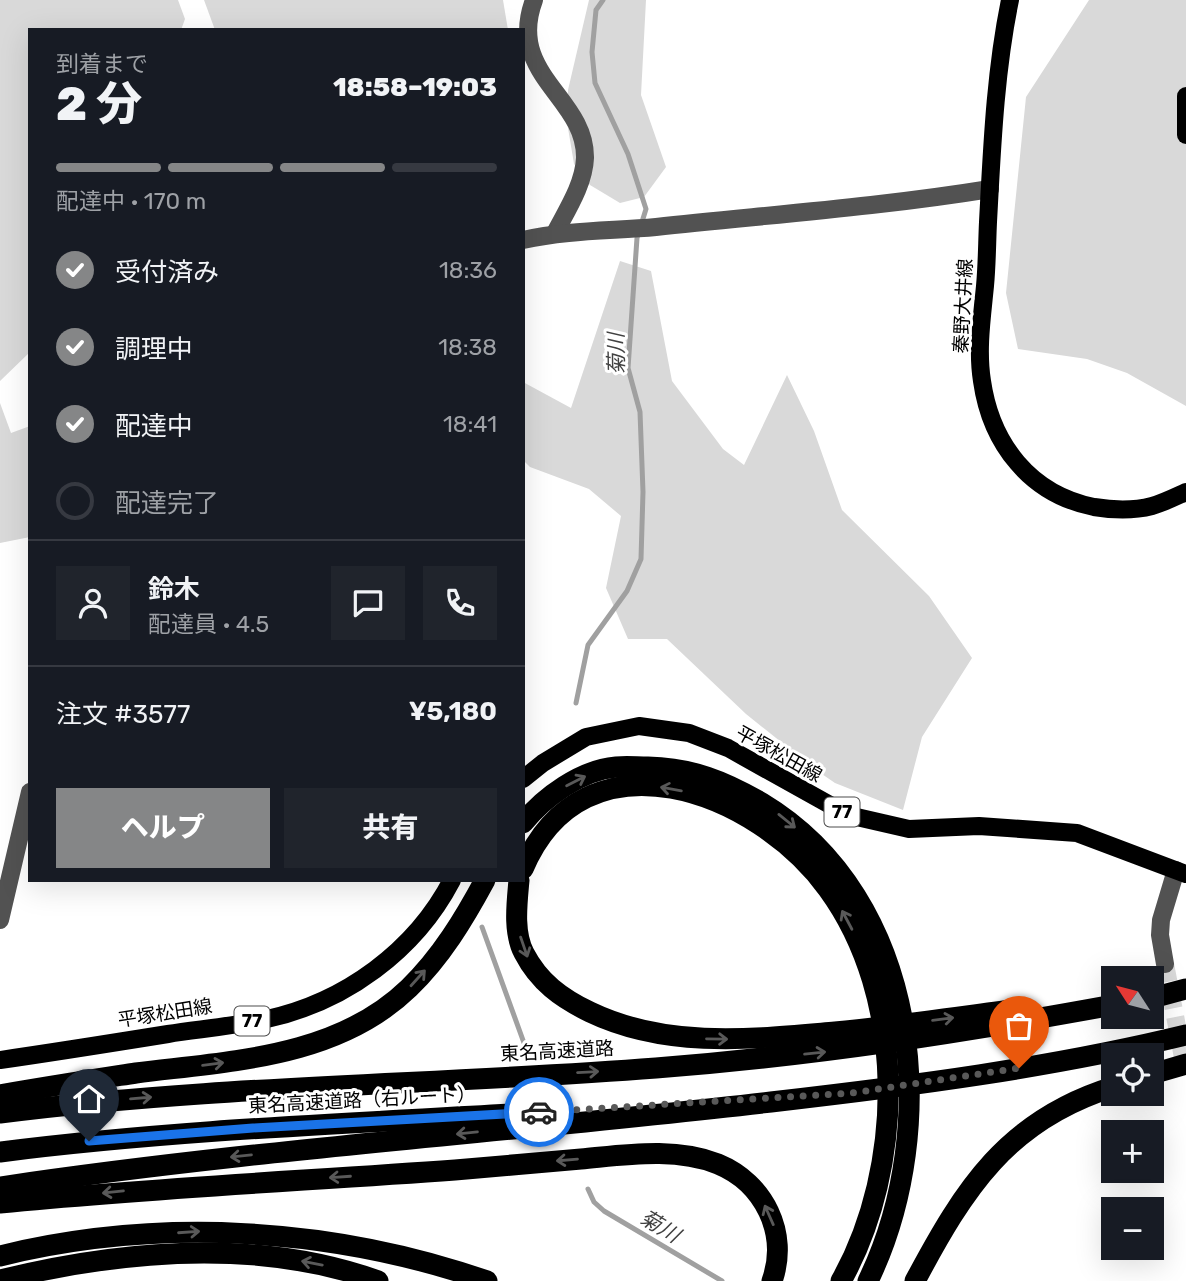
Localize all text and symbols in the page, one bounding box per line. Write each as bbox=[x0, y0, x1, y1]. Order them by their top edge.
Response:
text: 到着まで bbox=[56, 50, 148, 78]
text: 18:58–19:03 bbox=[333, 72, 497, 103]
text: 2 分 bbox=[56, 77, 142, 132]
text: 配達中 · 170 m bbox=[56, 187, 206, 215]
icon: check bbox=[56, 251, 94, 289]
text: 18:36 bbox=[439, 256, 497, 284]
text: 受付済み bbox=[115, 257, 219, 288]
street label: 秦野大井線 bbox=[949, 258, 977, 354]
icon: check bbox=[56, 328, 94, 366]
water label: 菊川 bbox=[603, 331, 629, 375]
text: 18:38 bbox=[438, 333, 497, 361]
text: 調理中 bbox=[115, 334, 193, 365]
icon: check bbox=[56, 405, 94, 443]
text: 18:41 bbox=[443, 410, 497, 438]
text: 配達中 bbox=[115, 411, 193, 442]
text: 配達完了 bbox=[115, 488, 219, 519]
button: person bbox=[56, 566, 130, 640]
button: chat bbox=[331, 566, 405, 640]
button: phone bbox=[423, 566, 497, 640]
text: 鈴木 bbox=[148, 574, 200, 605]
text: 配達員 · 4.5 bbox=[148, 610, 269, 638]
text: ¥5,180 bbox=[409, 696, 497, 727]
text: 注文 #3577 bbox=[56, 699, 190, 730]
street label: 平塚松田線 bbox=[732, 721, 826, 787]
one-way arrow bbox=[565, 774, 586, 787]
one-way arrow bbox=[660, 781, 683, 795]
button: ヘルプ bbox=[56, 788, 270, 868]
button: 共有 bbox=[284, 788, 497, 868]
road number: 77 bbox=[824, 798, 860, 826]
one-way arrow bbox=[778, 813, 796, 828]
one-way arrow bbox=[840, 910, 853, 931]
one-way arrow bbox=[518, 936, 531, 958]
north arrow bbox=[1101, 966, 1164, 1029]
map controls bbox=[1101, 966, 1164, 1260]
one-way arrow bbox=[410, 969, 426, 987]
street label: 平塚松田線 bbox=[116, 994, 214, 1032]
pin bbox=[989, 996, 1049, 1068]
road number: 77 bbox=[234, 1006, 270, 1036]
icon: bag bbox=[1000, 1007, 1038, 1045]
one-way arrow bbox=[931, 1012, 954, 1025]
one-way arrow bbox=[705, 1032, 728, 1046]
street label: 東名高速道路 bbox=[499, 1037, 615, 1065]
button: locate bbox=[1101, 1043, 1164, 1106]
one-way arrow bbox=[803, 1047, 826, 1060]
one-way arrow bbox=[201, 1057, 224, 1070]
one-way arrow bbox=[576, 1066, 599, 1079]
pin bbox=[59, 1069, 119, 1141]
courier bbox=[504, 1077, 574, 1147]
icon: home bbox=[70, 1080, 108, 1118]
street label: 東名高速道路（右ルート） bbox=[248, 1083, 476, 1117]
one-way arrow bbox=[129, 1091, 152, 1104]
icon: car bbox=[520, 1093, 558, 1131]
button: + bbox=[1101, 1120, 1164, 1183]
one-way arrow bbox=[457, 1127, 479, 1140]
one-way arrow bbox=[230, 1149, 253, 1162]
one-way arrow bbox=[556, 1154, 578, 1167]
one-way arrow bbox=[329, 1171, 352, 1184]
one-way arrow bbox=[102, 1186, 125, 1199]
button: − bbox=[1101, 1197, 1164, 1260]
water label: 菊川 bbox=[636, 1204, 686, 1249]
one-way arrow bbox=[762, 1205, 775, 1226]
one-way arrow bbox=[177, 1225, 200, 1238]
one-way arrow bbox=[301, 1256, 324, 1269]

